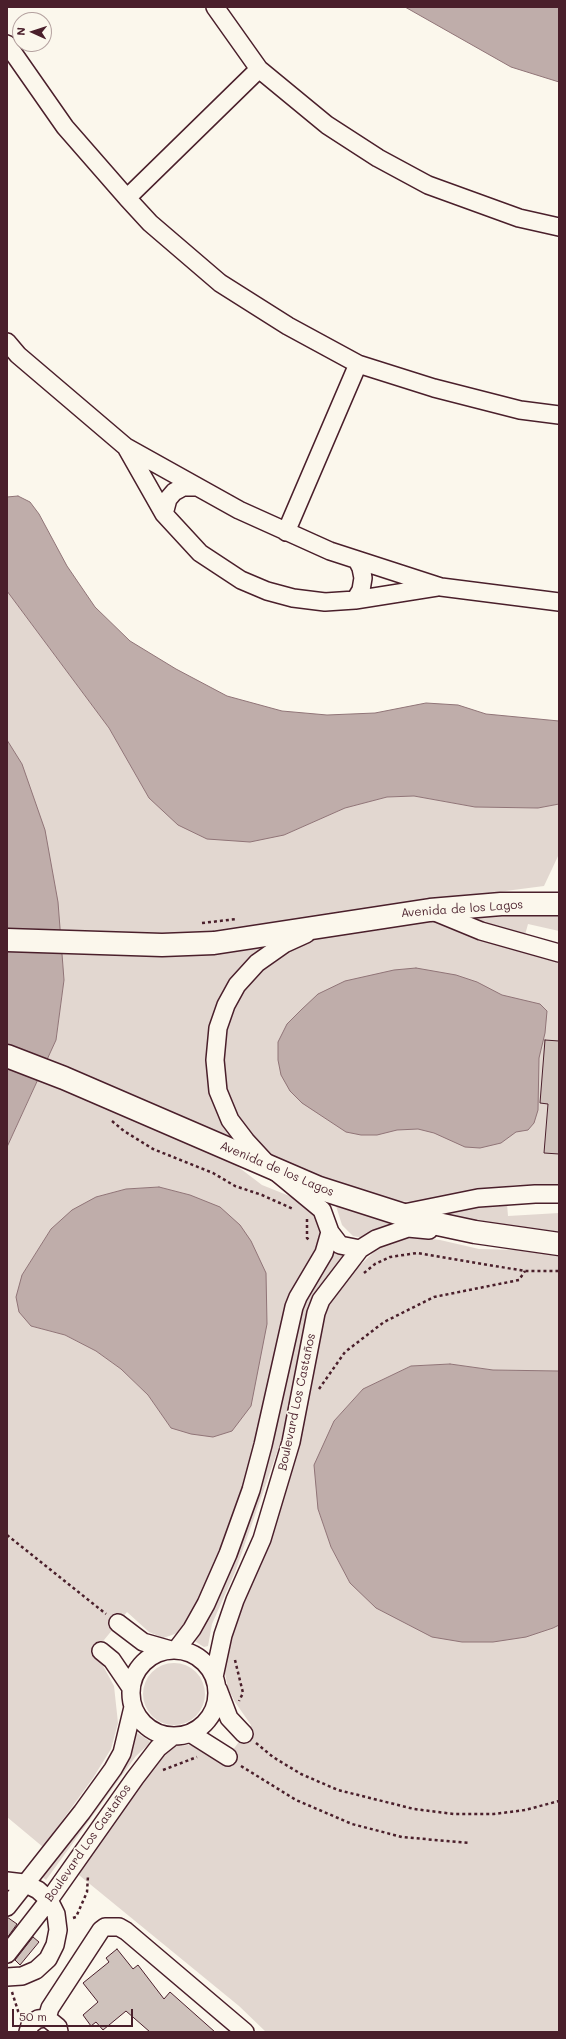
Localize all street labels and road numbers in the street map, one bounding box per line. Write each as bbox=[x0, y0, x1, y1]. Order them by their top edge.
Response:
street label: Avenida de los Lagos bbox=[400, 898, 524, 920]
street label: Avenida de los Lagos bbox=[218, 1138, 336, 1200]
street label: Boulevard Los Castaños bbox=[275, 1332, 319, 1472]
street label: Boulevard Los Castaños bbox=[42, 1781, 134, 1905]

